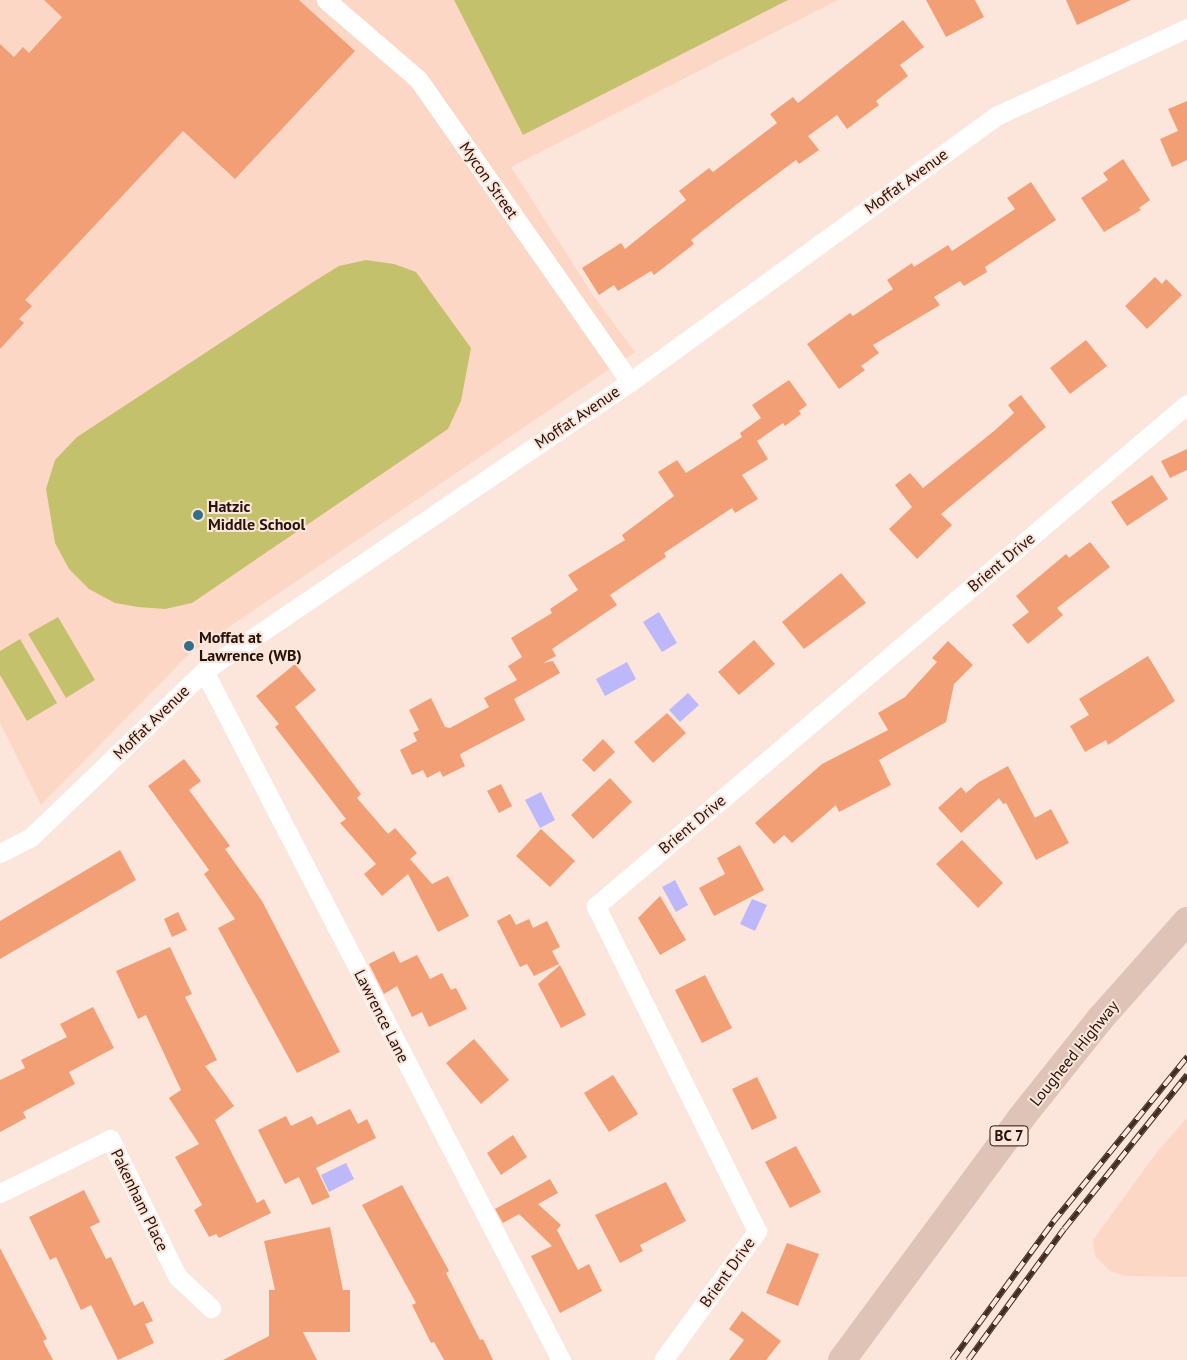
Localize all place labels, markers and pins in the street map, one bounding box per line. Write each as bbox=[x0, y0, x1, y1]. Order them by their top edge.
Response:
place label: Hatzic Middle School bbox=[208, 496, 305, 534]
marker: Hatzic Middle School bbox=[192, 509, 204, 521]
place label: Moffat at Lawrence (WB) bbox=[199, 627, 302, 665]
marker: Moffat at Lawrence (WB) bbox=[183, 640, 195, 652]

